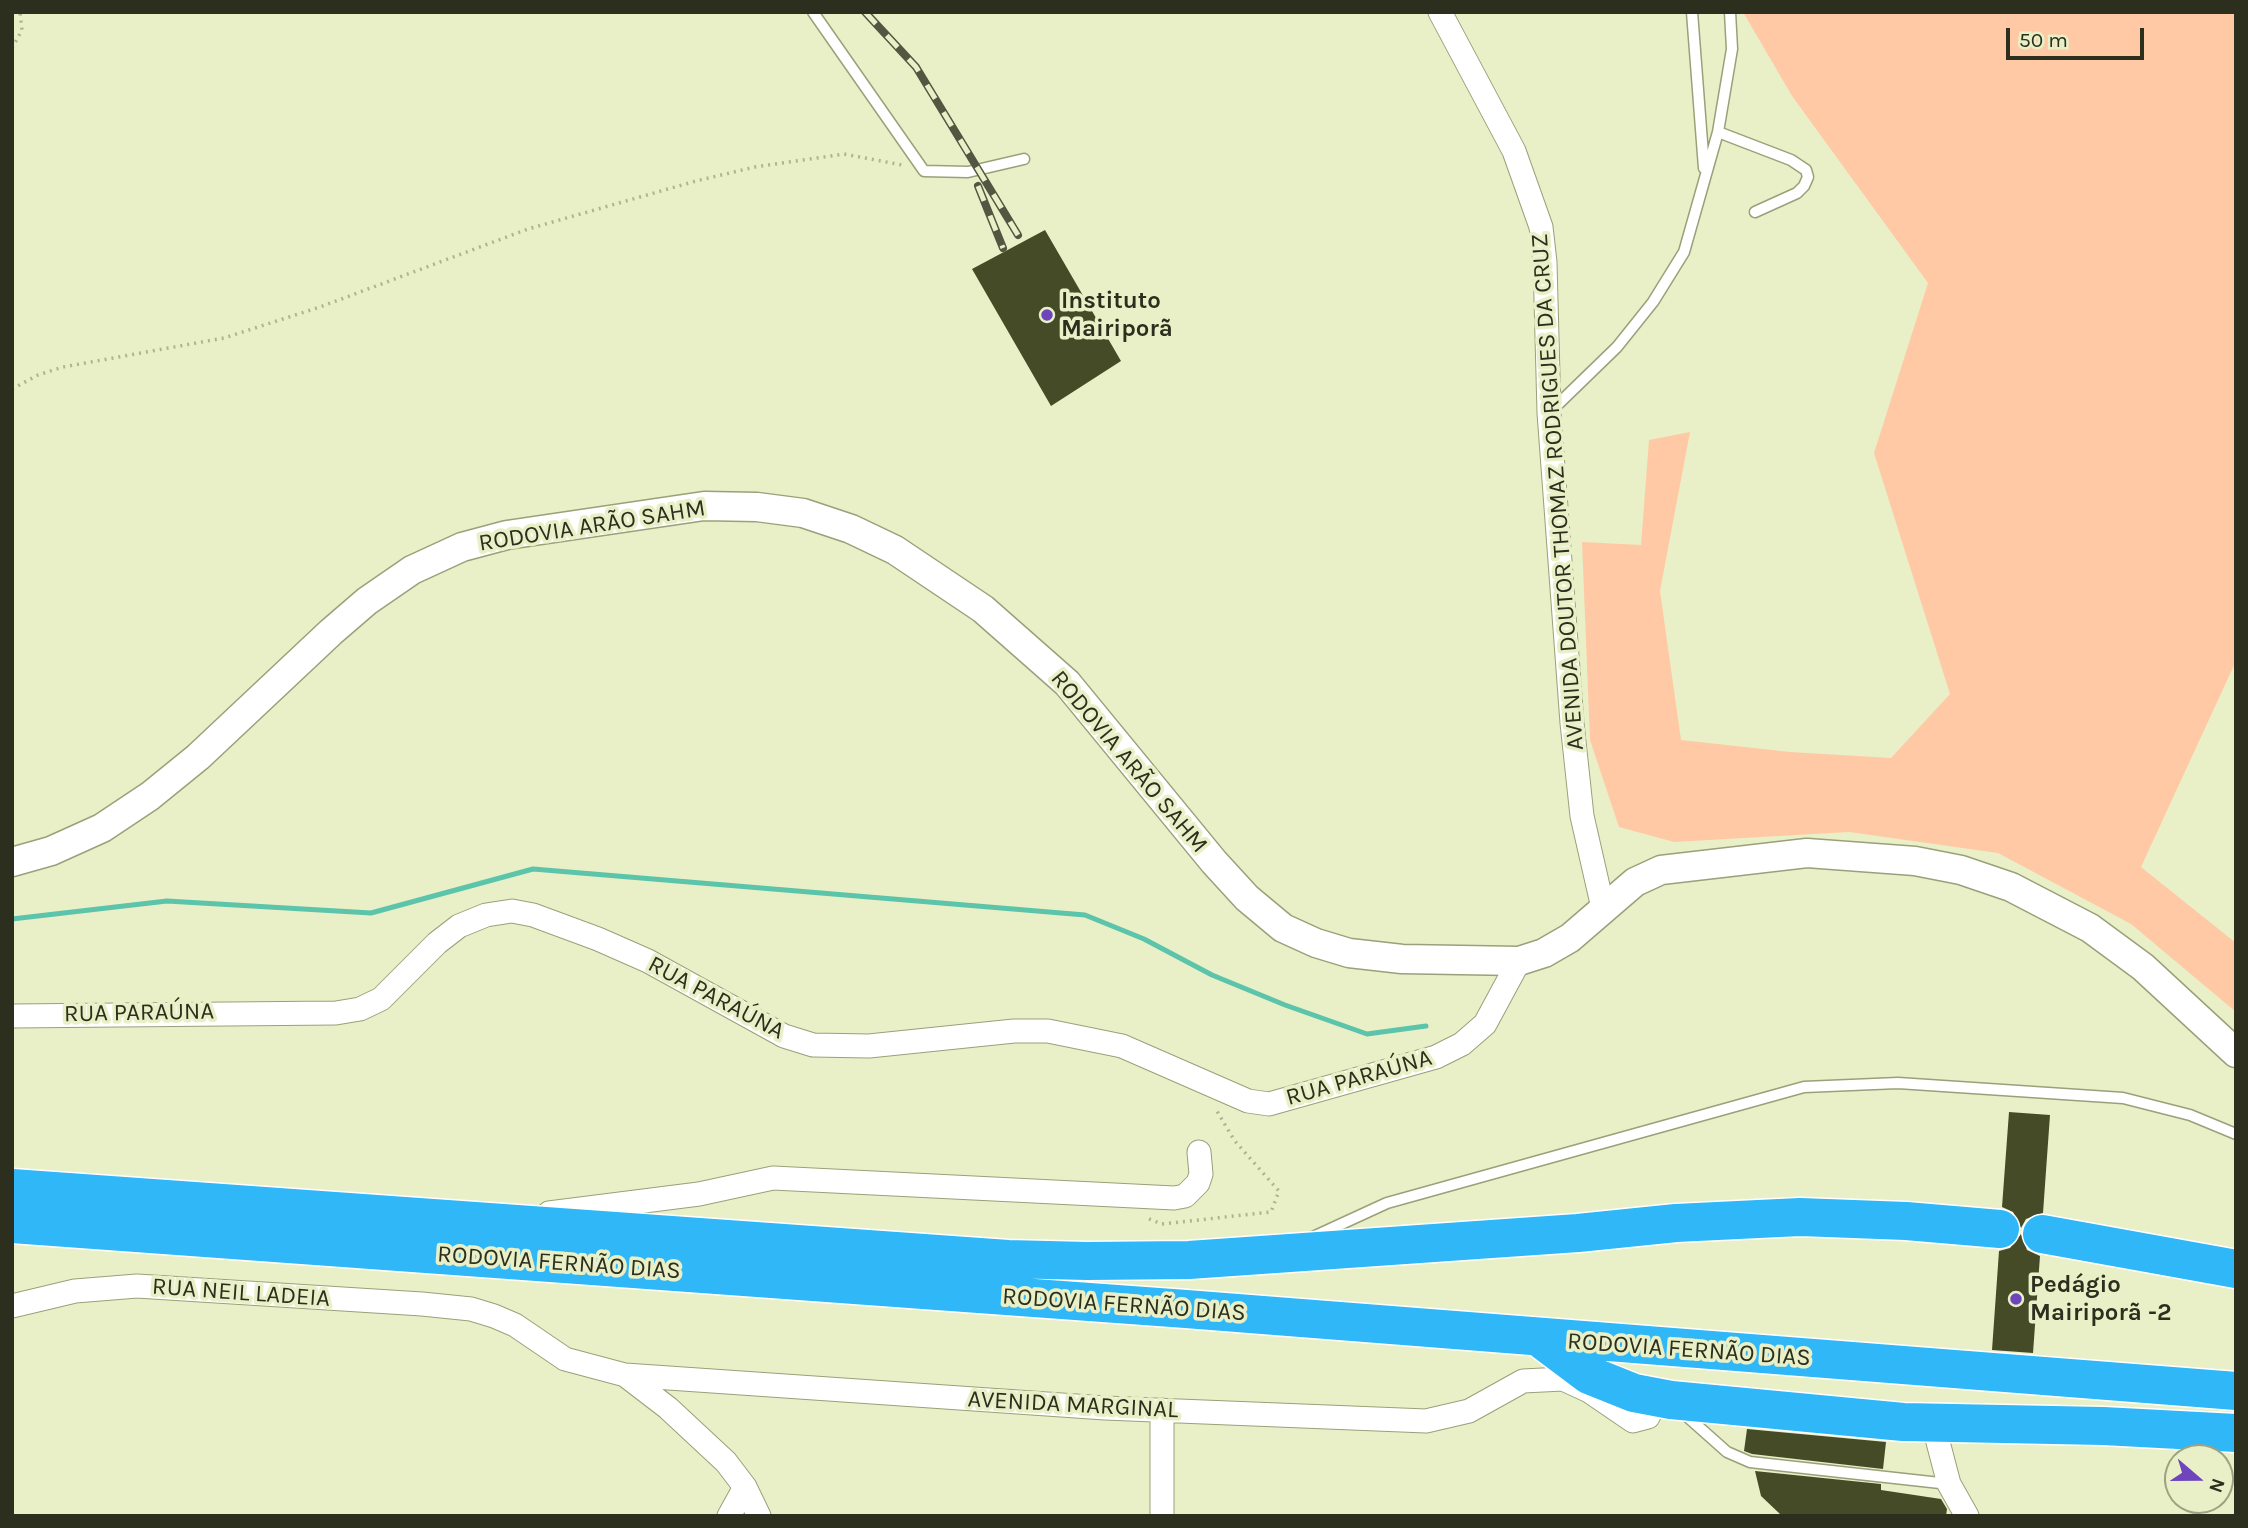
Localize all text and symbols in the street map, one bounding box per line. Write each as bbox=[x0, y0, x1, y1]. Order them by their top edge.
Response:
scale bar bbox=[2010, 14, 2148, 58]
text: 50 m bbox=[2019, 28, 2068, 52]
street label: AVENIDA DOUTOR THOMAZ RODRIGUES DA CRUZ bbox=[1526, 233, 1590, 751]
place label: Instituto Mairiporã bbox=[1061, 287, 1173, 343]
marker: Instituto Mairiporã bbox=[1039, 307, 1055, 323]
street label: RODOVIA ARÃO SAHM bbox=[477, 494, 707, 558]
street label: RODOVIA ARÃO SAHM bbox=[1044, 665, 1214, 859]
street label: RUA PARAÚNA bbox=[643, 950, 789, 1046]
street label: RUA PARAÚNA bbox=[64, 997, 214, 1029]
street label: RUA PARAÚNA bbox=[1283, 1043, 1435, 1113]
street label: RODOVIA FERNÃO DIAS bbox=[436, 1240, 682, 1286]
place label: Pedágio Mairiporã -2 bbox=[2030, 1271, 2171, 1327]
street label: RUA NEIL LADEIA bbox=[151, 1272, 331, 1314]
street label: RODOVIA FERNÃO DIAS bbox=[1001, 1282, 1247, 1328]
marker: Pedágio Mairiporã -2 bbox=[2008, 1291, 2024, 1307]
street label: RODOVIA FERNÃO DIAS bbox=[1566, 1327, 1812, 1373]
street label: AVENIDA MARGINAL bbox=[967, 1385, 1179, 1425]
north arrow bbox=[2164, 1444, 2234, 1514]
text: N bbox=[2204, 1475, 2230, 1496]

